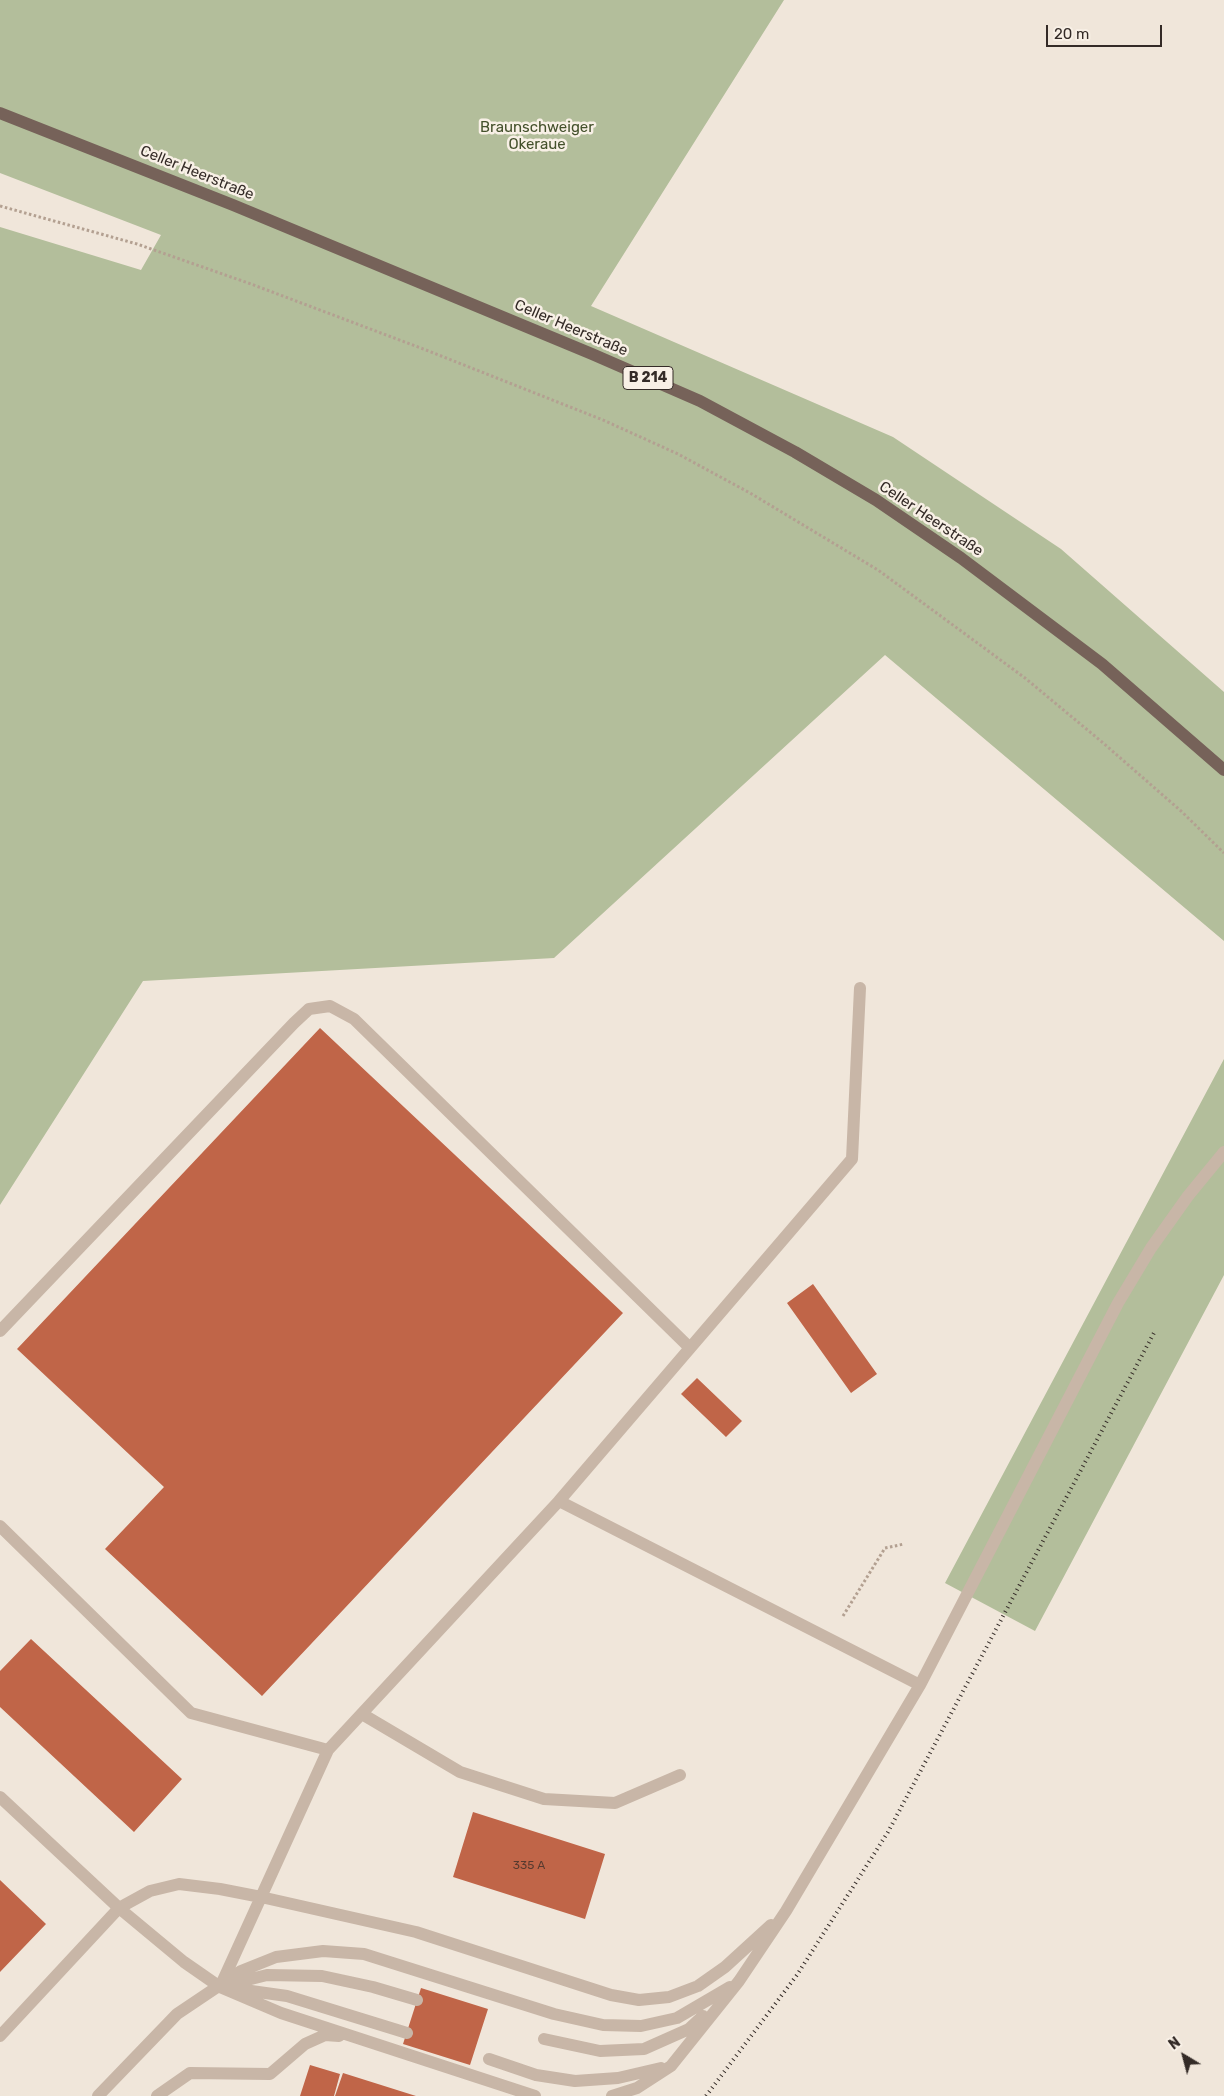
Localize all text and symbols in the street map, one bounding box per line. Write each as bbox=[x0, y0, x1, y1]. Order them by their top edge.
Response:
scale bar bbox=[1049, 15, 1165, 47]
text: 20 m bbox=[1054, 25, 1089, 43]
park label: Braunschweiger Okeraue bbox=[480, 119, 594, 154]
street label: Celler Heerstraße bbox=[137, 142, 257, 204]
street label: Celler Heerstraße bbox=[512, 296, 630, 360]
road number: B 214 bbox=[623, 366, 673, 389]
street label: Celler Heerstraße bbox=[876, 478, 986, 560]
house number: 335 A bbox=[513, 1859, 545, 1873]
north arrow bbox=[1159, 2031, 1209, 2081]
text: N bbox=[1166, 2034, 1184, 2053]

